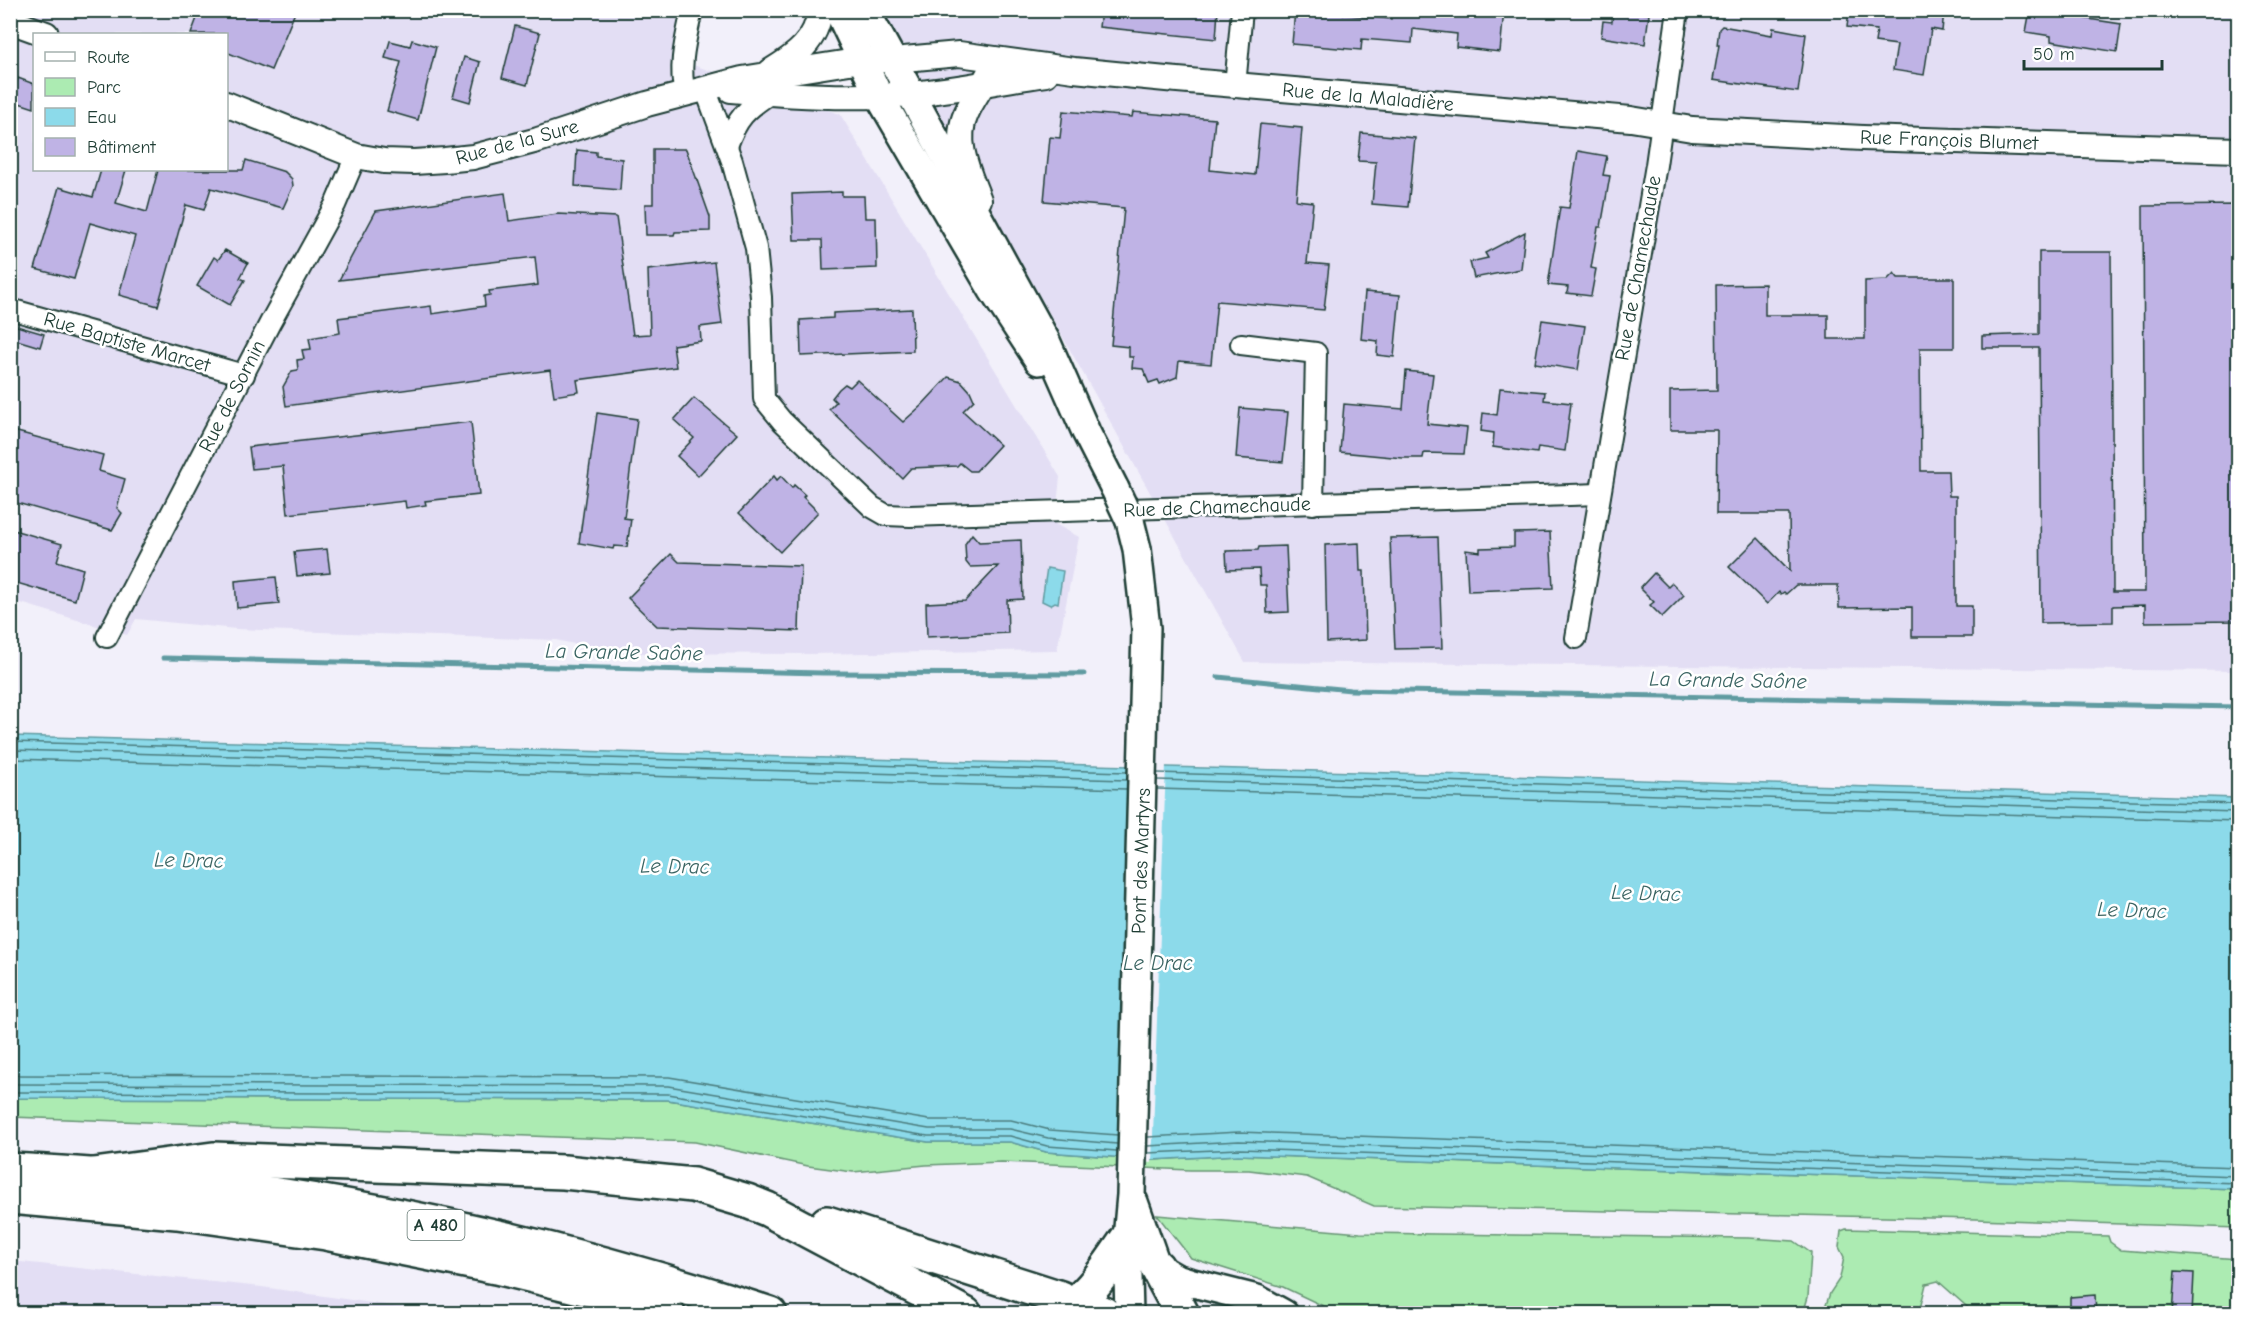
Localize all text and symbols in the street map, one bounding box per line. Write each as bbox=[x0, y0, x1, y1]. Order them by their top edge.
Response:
legend bbox=[33, 33, 228, 171]
scale bar bbox=[2024, 33, 2162, 71]
text: 50 m bbox=[2033, 44, 2075, 65]
text: Route bbox=[87, 47, 130, 68]
text: Parc bbox=[87, 77, 121, 98]
street label: Rue de la Maladière bbox=[1281, 78, 1455, 116]
text: Eau bbox=[87, 107, 116, 128]
street label: Rue de la Sure bbox=[453, 115, 581, 169]
street label: Rue François Blumet bbox=[1859, 125, 2040, 155]
text: Bâtiment bbox=[87, 137, 157, 158]
street label: Rue de Chamechaude bbox=[1610, 174, 1666, 362]
street label: Rue Baptiste Marcet bbox=[41, 307, 214, 377]
street label: Rue de Sornin bbox=[194, 336, 270, 456]
street label: Rue de Chamechaude bbox=[1123, 492, 1311, 522]
water label: La Grande Saône bbox=[545, 639, 703, 665]
water label: La Grande Saône bbox=[1649, 667, 1807, 693]
street label: Pont des Martyrs bbox=[1127, 788, 1155, 934]
water label: Le Drac bbox=[154, 847, 224, 873]
water label: Le Drac bbox=[640, 853, 710, 879]
water label: Le Drac bbox=[1611, 880, 1681, 906]
water label: Le Drac bbox=[2097, 897, 2167, 923]
water label: Le Drac bbox=[1123, 951, 1193, 975]
road number: A 480 bbox=[408, 1210, 464, 1240]

